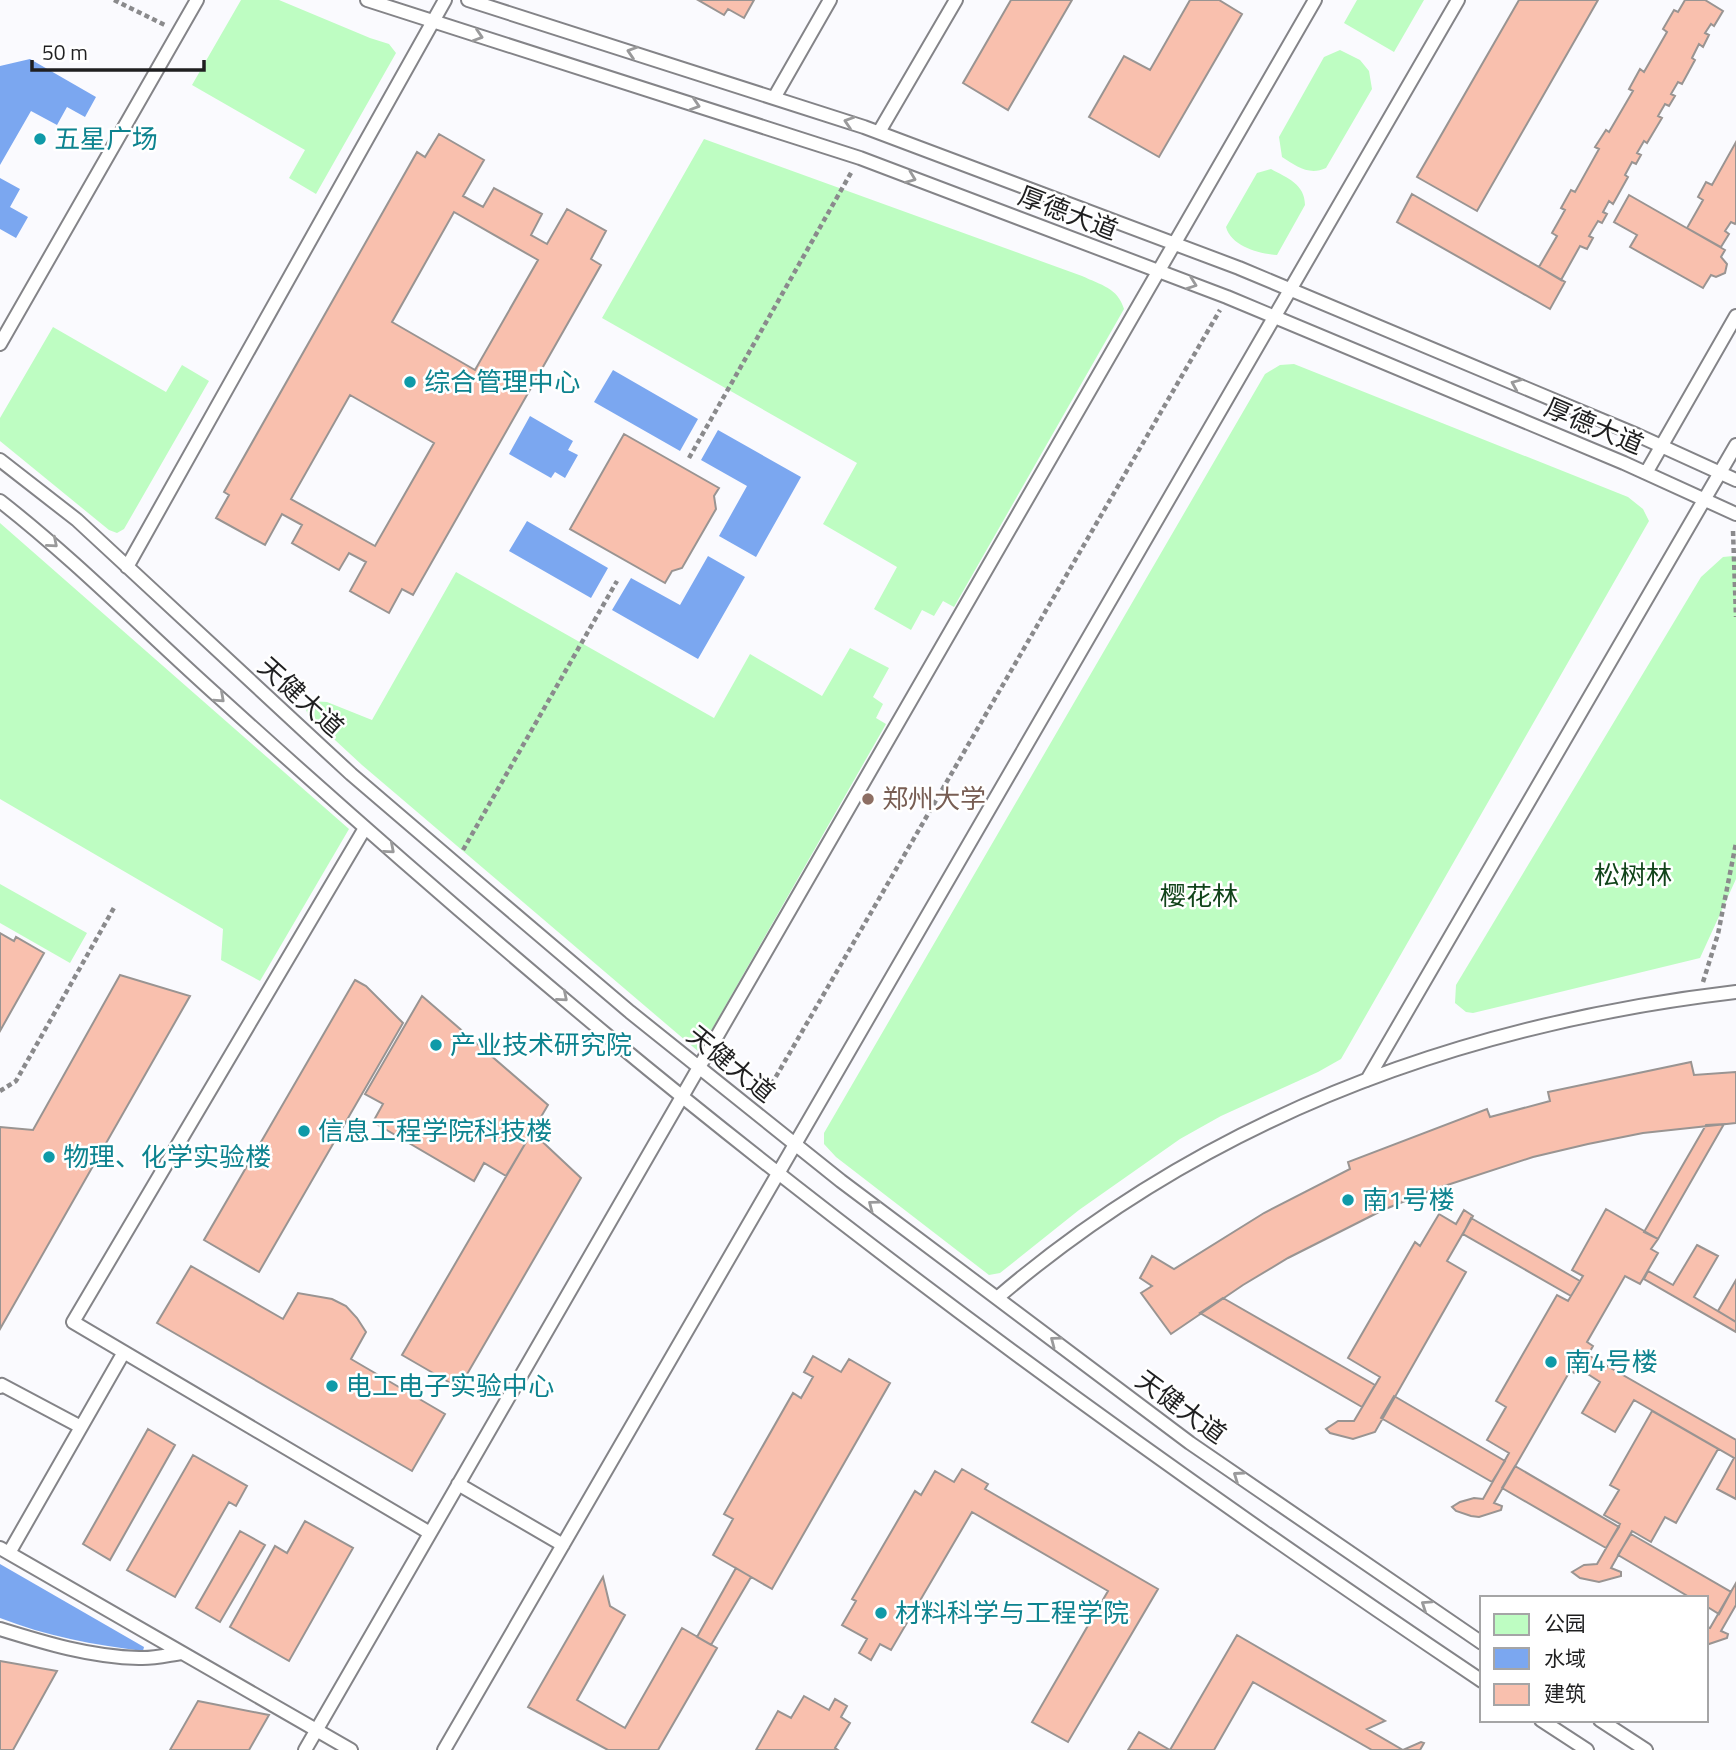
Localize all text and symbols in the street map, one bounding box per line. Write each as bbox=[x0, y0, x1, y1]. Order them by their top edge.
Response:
one-way arrow bbox=[472, 27, 484, 42]
scale bar bbox=[32, 28, 203, 72]
text: 50 m bbox=[42, 36, 88, 68]
one-way arrow bbox=[626, 46, 638, 61]
one-way arrow bbox=[688, 97, 701, 111]
one-way arrow bbox=[843, 115, 855, 130]
place label: 五星广场 bbox=[54, 119, 158, 158]
marker: 五星广场 bbox=[32, 131, 48, 147]
one-way arrow bbox=[904, 169, 916, 183]
street label: 厚德大道 bbox=[1013, 176, 1124, 249]
one-way arrow bbox=[1186, 276, 1198, 290]
place label: 综合管理中心 bbox=[424, 362, 580, 401]
marker: 综合管理中心 bbox=[402, 374, 418, 390]
one-way arrow bbox=[1511, 378, 1523, 392]
street label: 厚德大道 bbox=[1539, 387, 1650, 464]
one-way arrow bbox=[45, 535, 58, 547]
street label: 天健大道 bbox=[250, 647, 353, 746]
one-way arrow bbox=[212, 690, 225, 702]
place label: 郑州大学 bbox=[882, 779, 986, 818]
marker: 郑州大学 bbox=[860, 791, 876, 807]
one-way arrow bbox=[382, 841, 395, 853]
park label: 松树林 bbox=[1594, 855, 1672, 894]
park label: 樱花林 bbox=[1160, 876, 1238, 915]
one-way arrow bbox=[554, 989, 567, 1001]
street label: 天健大道 bbox=[679, 1016, 784, 1111]
place label: 产业技术研究院 bbox=[450, 1025, 632, 1064]
marker: 产业技术研究院 bbox=[428, 1037, 444, 1053]
place label: 信息工程学院科技楼 bbox=[318, 1111, 552, 1150]
marker: 信息工程学院科技楼 bbox=[296, 1123, 312, 1139]
place label: 物理、化学实验楼 bbox=[63, 1137, 271, 1176]
marker: 物理、化学实验楼 bbox=[41, 1149, 57, 1165]
place label: 南1号楼 bbox=[1362, 1180, 1455, 1219]
marker: 南1号楼 bbox=[1340, 1192, 1356, 1208]
one-way arrow bbox=[868, 1201, 880, 1213]
one-way arrow bbox=[1050, 1337, 1063, 1350]
place label: 南4号楼 bbox=[1565, 1342, 1658, 1381]
marker: 南4号楼 bbox=[1543, 1354, 1559, 1370]
street label: 天健大道 bbox=[1128, 1360, 1235, 1453]
place label: 电工电子实验中心 bbox=[346, 1366, 554, 1405]
marker: 电工电子实验中心 bbox=[324, 1378, 340, 1394]
one-way arrow bbox=[1233, 1472, 1246, 1484]
place label: 材料科学与工程学院 bbox=[895, 1593, 1129, 1632]
legend bbox=[1480, 1596, 1708, 1722]
one-way arrow bbox=[1420, 1600, 1433, 1613]
marker: 材料科学与工程学院 bbox=[873, 1605, 889, 1621]
text: 公园 bbox=[1544, 1607, 1586, 1639]
text: 水域 bbox=[1544, 1642, 1586, 1674]
text: 建筑 bbox=[1544, 1677, 1586, 1709]

